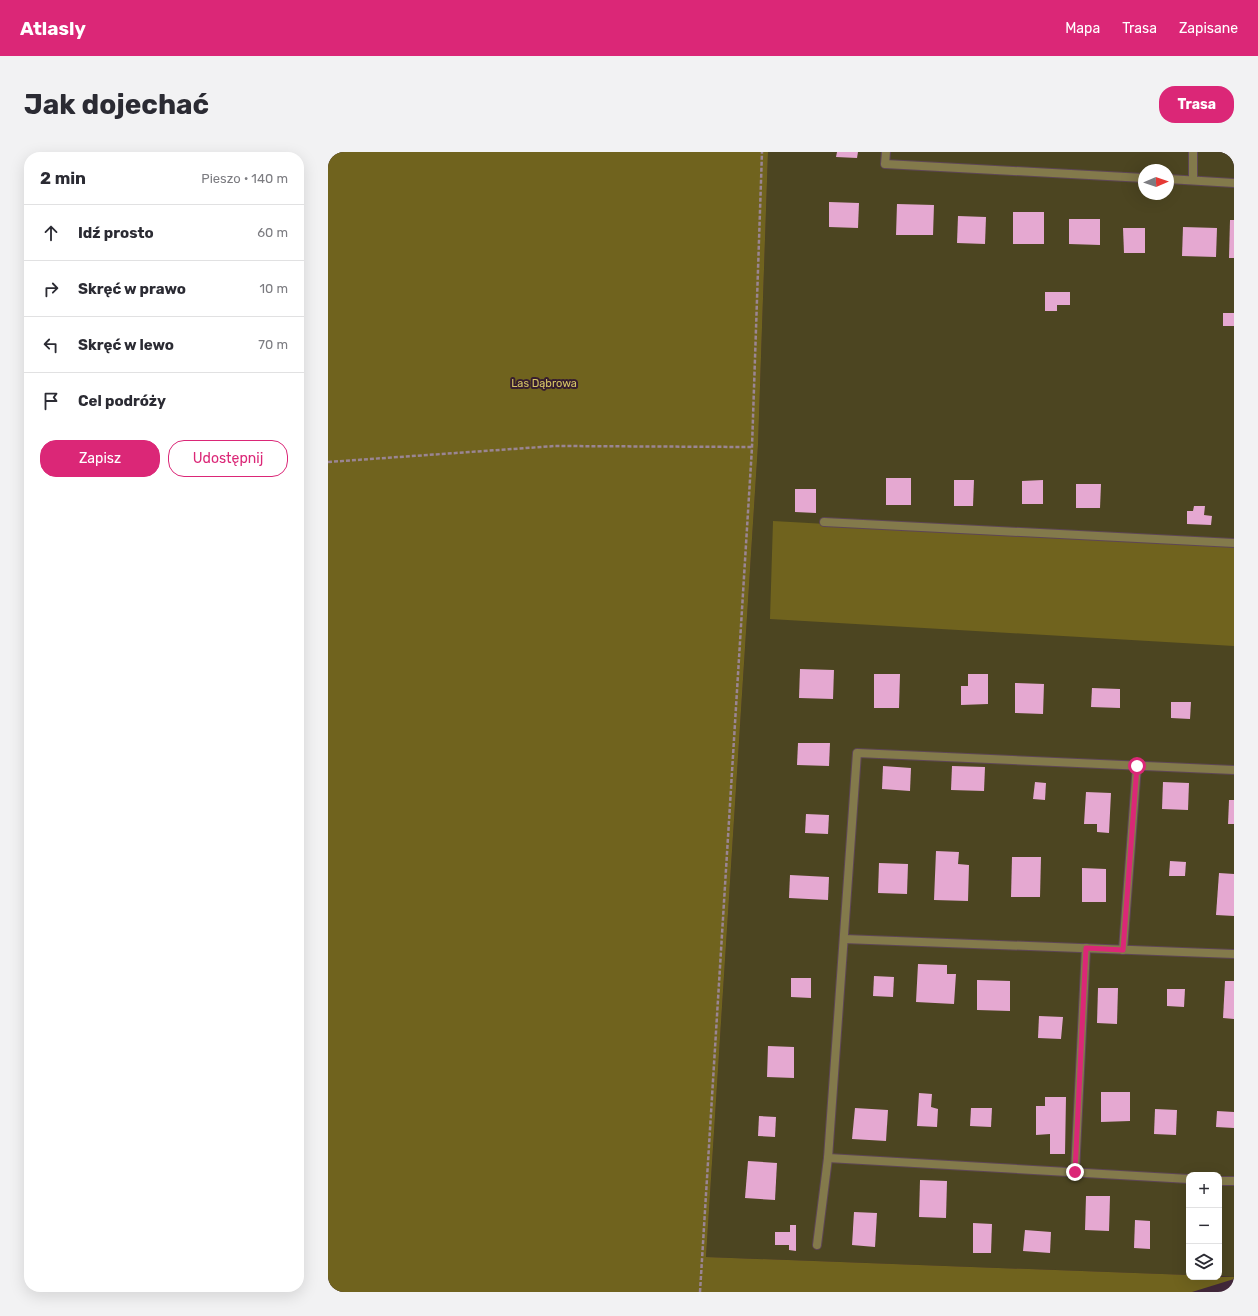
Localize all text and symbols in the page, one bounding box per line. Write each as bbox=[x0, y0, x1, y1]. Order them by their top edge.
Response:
text: Atlasly bbox=[20, 17, 86, 40]
text: Mapa bbox=[1065, 20, 1100, 37]
text: Trasa bbox=[1122, 20, 1157, 37]
text: Zapisane bbox=[1179, 20, 1238, 37]
button: Trasa bbox=[1159, 86, 1234, 123]
text: Jak dojechać bbox=[24, 88, 209, 121]
north arrow bbox=[1138, 164, 1174, 200]
text: 2 min bbox=[40, 168, 86, 188]
text: Pieszo · 140 m bbox=[201, 171, 288, 186]
icon: ahead bbox=[40, 222, 62, 244]
text: Idź prosto bbox=[78, 224, 154, 242]
text: 60 m bbox=[257, 225, 288, 240]
icon: right bbox=[40, 278, 62, 300]
text: Skręć w prawo bbox=[78, 280, 186, 298]
text: 10 m bbox=[259, 281, 288, 296]
icon: left bbox=[40, 334, 62, 356]
text: Skręć w lewo bbox=[78, 336, 174, 354]
text: 70 m bbox=[258, 337, 288, 352]
park label: Las Dąbrowa bbox=[511, 377, 577, 390]
icon: arrive bbox=[40, 390, 62, 412]
text: Cel podróży bbox=[78, 392, 166, 410]
button: Zapisz bbox=[40, 440, 160, 477]
button: Udostępnij bbox=[168, 440, 288, 477]
route start bbox=[1128, 757, 1146, 775]
route end bbox=[1066, 1163, 1084, 1181]
map controls bbox=[1186, 1172, 1222, 1280]
button: + bbox=[1186, 1172, 1222, 1208]
button: − bbox=[1186, 1208, 1222, 1244]
button: layers bbox=[1186, 1244, 1222, 1280]

